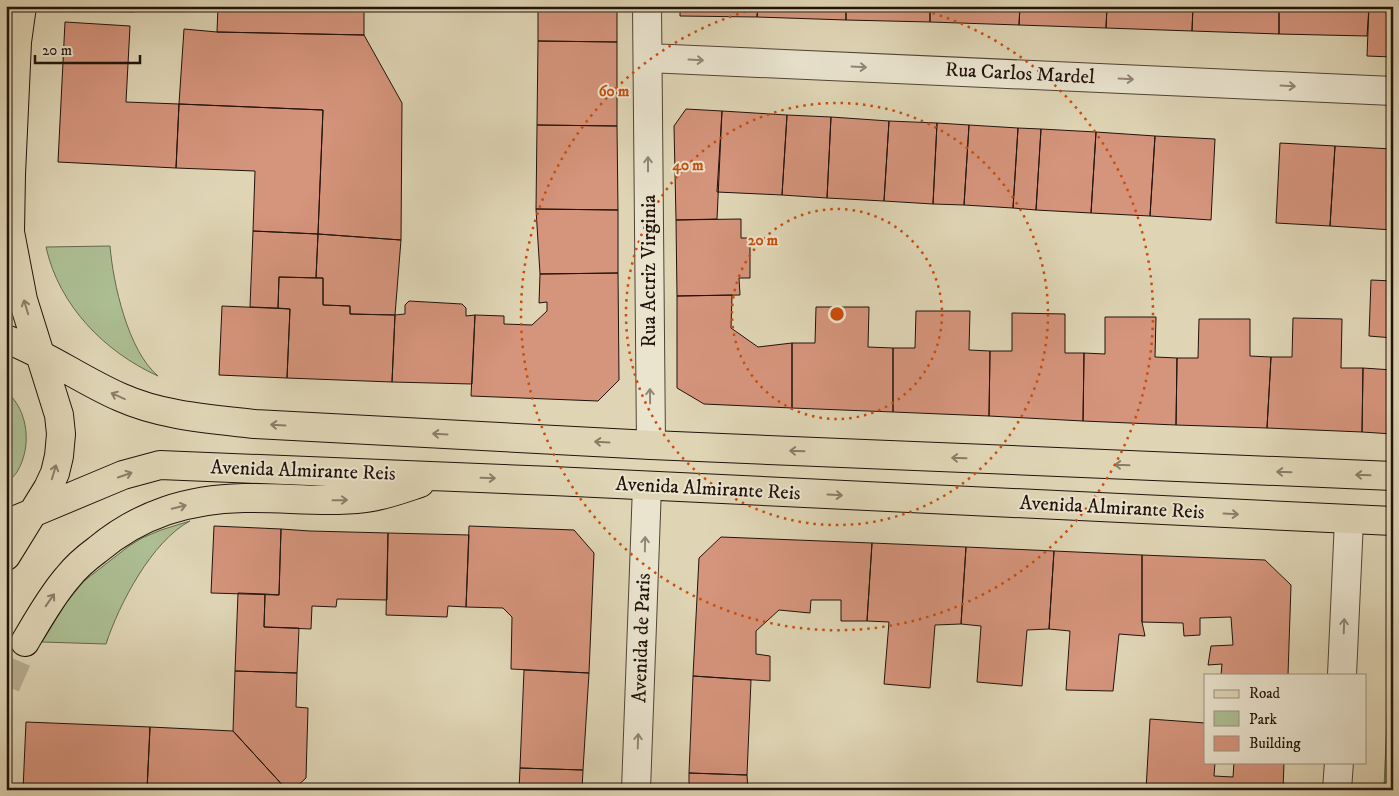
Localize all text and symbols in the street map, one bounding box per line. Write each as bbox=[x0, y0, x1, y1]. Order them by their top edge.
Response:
scale bar bbox=[35, 32, 140, 64]
text: 20 m bbox=[42, 41, 72, 60]
one-way arrow bbox=[688, 55, 704, 65]
street label: Rua Carlos Mardel bbox=[944, 58, 1096, 90]
one-way arrow bbox=[850, 62, 867, 72]
one-way arrow bbox=[1118, 74, 1134, 84]
text: 60 m bbox=[599, 82, 630, 101]
one-way arrow bbox=[1280, 82, 1296, 91]
one-way arrow bbox=[644, 156, 653, 172]
text: 40 m bbox=[671, 156, 704, 175]
street label: Rua Actriz Virginia bbox=[637, 194, 662, 348]
text: 20 m bbox=[748, 231, 779, 250]
one-way arrow bbox=[20, 300, 30, 316]
centre of rings bbox=[828, 305, 846, 323]
one-way arrow bbox=[645, 388, 655, 404]
one-way arrow bbox=[111, 391, 126, 401]
one-way arrow bbox=[270, 421, 286, 430]
one-way arrow bbox=[432, 429, 448, 438]
one-way arrow bbox=[594, 438, 610, 447]
one-way arrow bbox=[789, 446, 806, 456]
one-way arrow bbox=[951, 453, 968, 463]
street label: Avenida Almirante Reis bbox=[210, 455, 396, 487]
one-way arrow bbox=[1114, 460, 1130, 469]
one-way arrow bbox=[50, 464, 60, 480]
one-way arrow bbox=[1276, 467, 1292, 476]
one-way arrow bbox=[116, 469, 132, 479]
one-way arrow bbox=[1355, 470, 1371, 480]
street label: Avenida Almirante Reis bbox=[615, 472, 801, 506]
one-way arrow bbox=[479, 474, 495, 483]
one-way arrow bbox=[827, 491, 843, 500]
street label: Avenida Almirante Reis bbox=[1019, 491, 1205, 525]
one-way arrow bbox=[332, 495, 348, 505]
one-way arrow bbox=[170, 502, 186, 511]
one-way arrow bbox=[1223, 509, 1239, 519]
one-way arrow bbox=[640, 536, 650, 552]
street label: Avenida de Paris bbox=[627, 572, 657, 703]
one-way arrow bbox=[45, 594, 55, 608]
one-way arrow bbox=[1340, 618, 1349, 634]
legend bbox=[1204, 674, 1366, 764]
text: Road bbox=[1249, 684, 1281, 703]
text: Park bbox=[1249, 710, 1278, 729]
one-way arrow bbox=[633, 733, 643, 750]
text: Building bbox=[1249, 734, 1301, 753]

